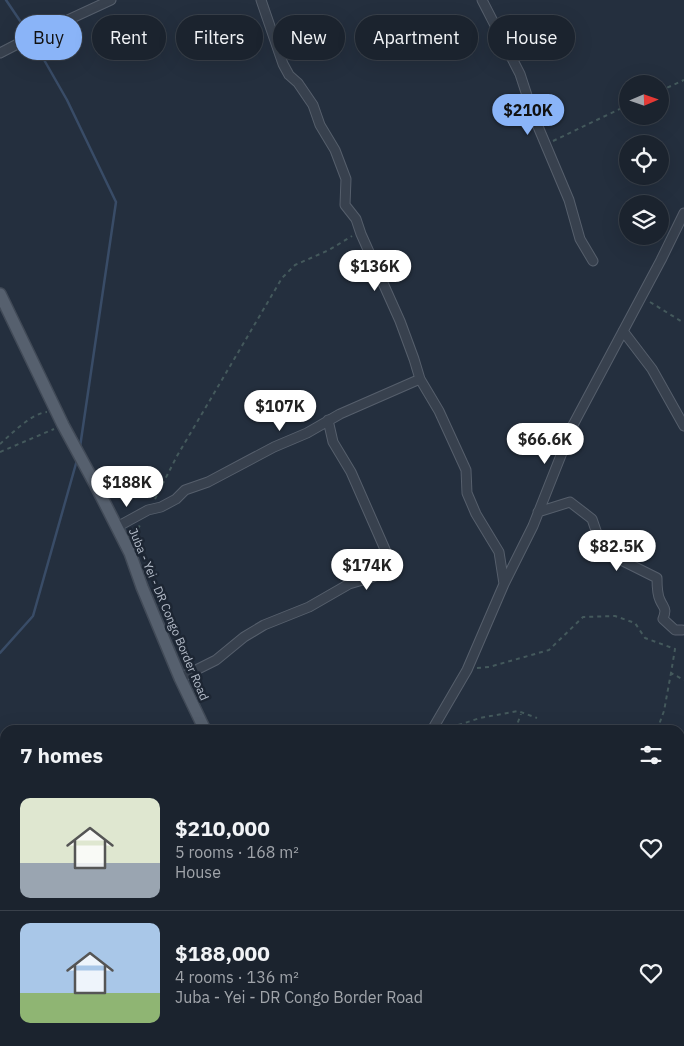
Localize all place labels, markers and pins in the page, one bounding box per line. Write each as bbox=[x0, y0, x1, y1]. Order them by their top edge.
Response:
pin: $210K bbox=[493, 94, 563, 136]
pin: $136K bbox=[340, 250, 410, 292]
pin: $107K bbox=[245, 390, 315, 432]
pin: $66.6K bbox=[504, 422, 586, 465]
pin: $188K bbox=[92, 466, 162, 508]
pin: $82.5K bbox=[576, 530, 658, 572]
pin: $174K bbox=[332, 548, 402, 591]

